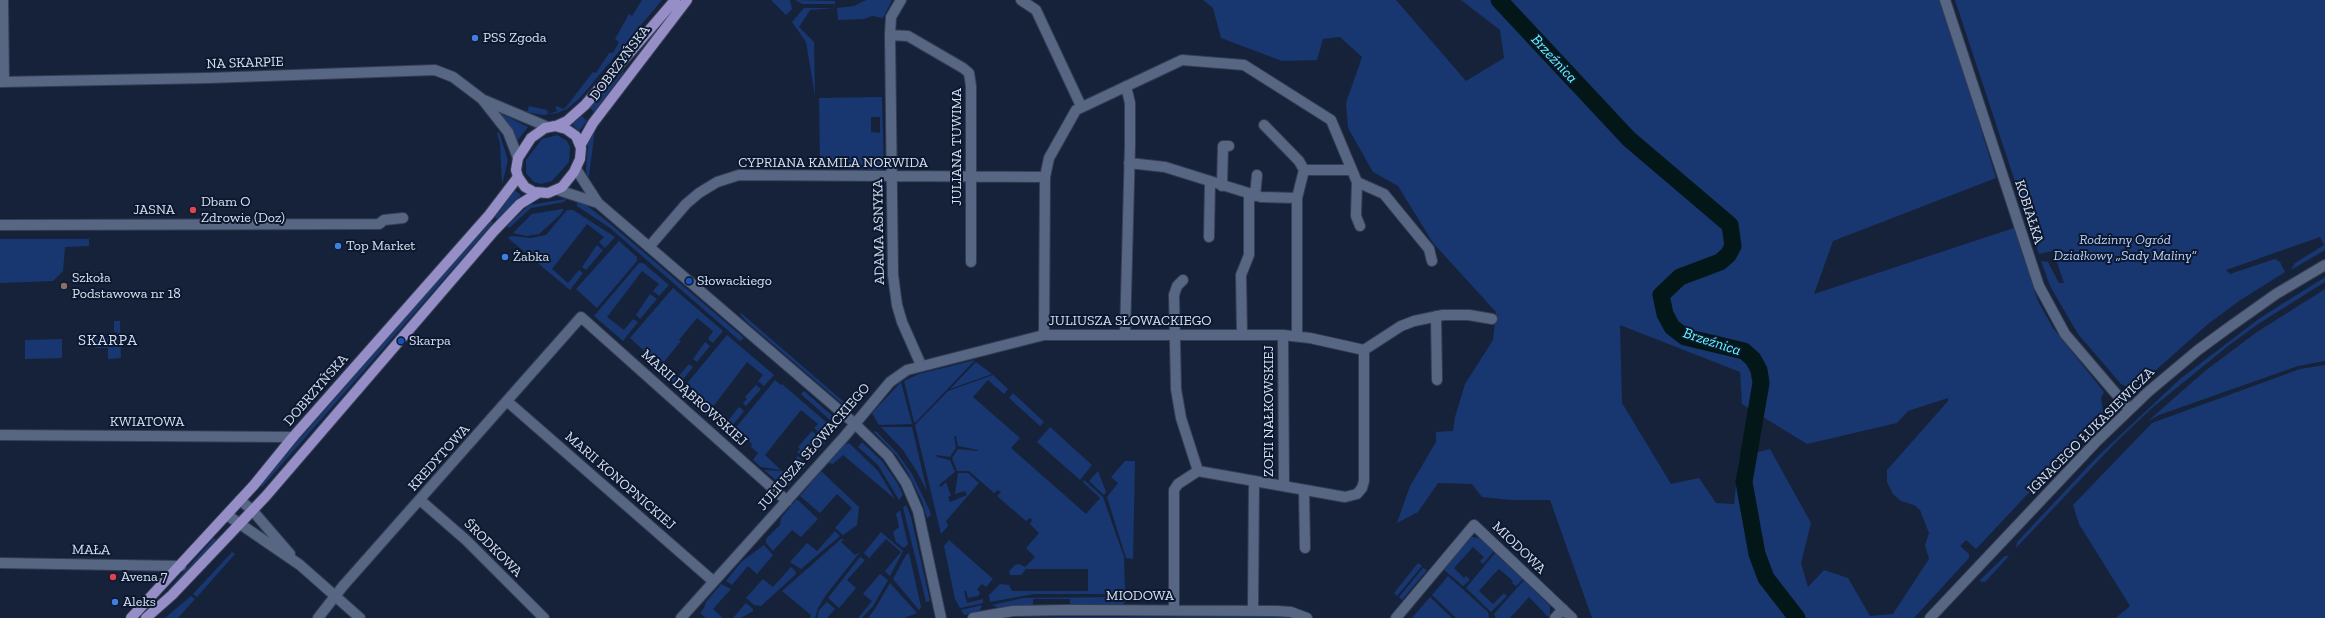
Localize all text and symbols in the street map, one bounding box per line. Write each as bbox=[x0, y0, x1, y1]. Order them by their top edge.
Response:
street label: DOBRZYŃSKA bbox=[586, 22, 654, 104]
place label: PSS Zgoda bbox=[483, 30, 547, 46]
water label: Brzeźnica bbox=[1527, 31, 1581, 87]
marker: PSS Zgoda bbox=[470, 33, 480, 43]
street label: NA SKARPIE bbox=[206, 53, 284, 73]
street label: JULIANA TUWIMA bbox=[949, 88, 965, 206]
street label: CYPRIANA KAMILA NORWIDA bbox=[738, 155, 928, 171]
street label: KOBIAŁKA bbox=[2011, 178, 2047, 246]
street label: ADAMA ASNYKA bbox=[870, 179, 888, 285]
place label: Dbam O Zdrowie (Doz) bbox=[201, 194, 285, 226]
street label: JASNA bbox=[133, 202, 175, 218]
marker: Dbam O Zdrowie (Doz) bbox=[188, 205, 198, 215]
park label: Rodzinny Ogród Działkowy „Sady Maliny” bbox=[2053, 232, 2197, 264]
place label: Top Market bbox=[346, 238, 415, 254]
marker: Top Market bbox=[333, 241, 343, 251]
place label: Żabka bbox=[513, 249, 549, 265]
marker: Żabka bbox=[500, 252, 510, 262]
place label: Szkoła Podstawowa nr 18 bbox=[72, 270, 181, 302]
place label: Słowackiego bbox=[697, 273, 772, 289]
marker: Słowackiego bbox=[684, 276, 694, 286]
marker: Szkoła Podstawowa nr 18 bbox=[59, 281, 69, 291]
street label: JULIUSZA SŁOWACKIEGO bbox=[1048, 313, 1212, 329]
water label: Brzeźnica bbox=[1681, 324, 1743, 360]
district label: SKARPA bbox=[78, 332, 138, 350]
place label: Skarpa bbox=[409, 333, 451, 349]
marker: Skarpa bbox=[396, 336, 406, 346]
street label: ZOFII NAŁKOWSKIEJ bbox=[1261, 345, 1277, 477]
street label: MARII DĄBROWSKIEJ bbox=[638, 346, 750, 450]
street label: DOBRZYŃSKA bbox=[280, 351, 352, 429]
street label: IGNACEGO ŁUKASIEWICZA bbox=[2024, 364, 2158, 498]
street label: JULIUSZA SŁOWACKIEGO bbox=[754, 380, 874, 514]
street label: KWIATOWA bbox=[110, 414, 184, 430]
street label: KREDYTOWA bbox=[405, 421, 473, 495]
street label: MARII KONOPNICKIEJ bbox=[561, 428, 679, 534]
street label: ŚRODKOWA bbox=[460, 515, 526, 581]
street label: MIODOWA bbox=[1489, 518, 1549, 578]
street label: MAŁA bbox=[72, 541, 110, 559]
place label: Avena 7 bbox=[121, 569, 167, 585]
marker: Avena 7 bbox=[108, 572, 118, 582]
street label: MIODOWA bbox=[1106, 588, 1174, 604]
place label: Aleks bbox=[123, 594, 156, 610]
marker: Aleks bbox=[110, 597, 120, 607]

